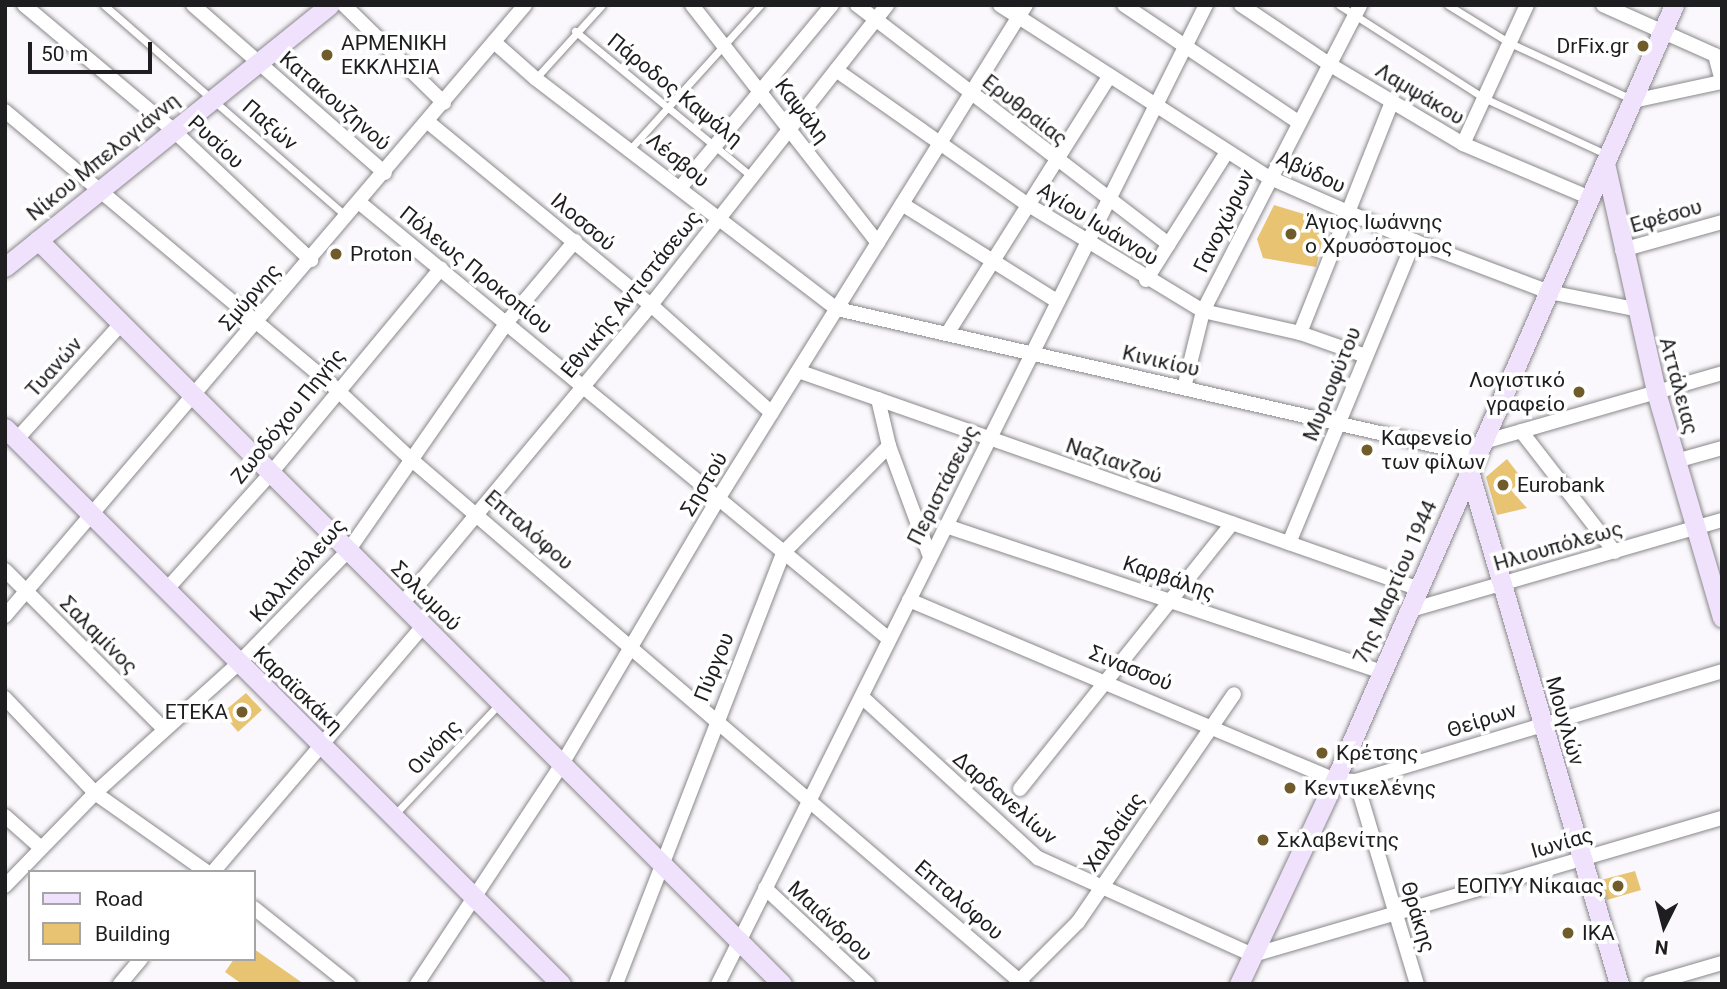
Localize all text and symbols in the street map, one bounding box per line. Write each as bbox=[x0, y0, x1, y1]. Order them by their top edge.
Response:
scale bar bbox=[32, 28, 156, 72]
street label: Πάροδος Καψάλη bbox=[603, 28, 747, 152]
place label: ΑΡΜΕΝΙΚΗ ΕΚΚΛΗΣΙΑ bbox=[341, 30, 447, 80]
place label: DrFix.gr bbox=[1557, 33, 1629, 59]
marker: DrFix.gr bbox=[1635, 38, 1651, 54]
text: 50 m bbox=[41, 42, 88, 66]
street label: Κατακουζηνού bbox=[274, 46, 396, 156]
marker: ΑΡΜΕΝΙΚΗ ΕΚΚΛΗΣΙΑ bbox=[319, 47, 335, 63]
street label: Λαμψάκου bbox=[1371, 58, 1469, 130]
street label: Ερυθραίας bbox=[977, 69, 1073, 151]
street label: Καψάλη bbox=[769, 74, 835, 148]
street label: Νίκου Μπελογιάννη bbox=[22, 88, 184, 226]
street label: Παξών bbox=[237, 94, 303, 156]
street label: Ρυσίου bbox=[183, 110, 249, 174]
street label: Λέσβου bbox=[642, 127, 714, 193]
street label: Αβύδου bbox=[1273, 145, 1349, 199]
street label: Γανοχώρων bbox=[1188, 165, 1260, 277]
street label: Αγίου Ιωάννου bbox=[1033, 177, 1163, 271]
street label: Ιλοσσού bbox=[546, 188, 620, 256]
street label: Εφέσου bbox=[1627, 194, 1705, 238]
street label: Πόλεως Προκοπίου bbox=[395, 201, 557, 339]
street label: Εθνικής Αντιστάσεως bbox=[556, 205, 706, 383]
place label: Άγιος Ιωάννης ο Χρυσόστομος bbox=[1305, 209, 1452, 259]
marker: Άγιος Ιωάννης ο Χρυσόστομος bbox=[1283, 226, 1299, 242]
place label: Proton bbox=[350, 241, 412, 267]
marker: Proton bbox=[328, 246, 344, 262]
street label: Σμύρνης bbox=[214, 258, 286, 336]
street label: Μυριοφύτου bbox=[1298, 323, 1366, 445]
street label: Τυανών bbox=[20, 332, 88, 402]
street label: Αττάλειας bbox=[1654, 335, 1704, 437]
street label: Κινικίου bbox=[1120, 340, 1202, 382]
street label: Ζωοδόχου Πηγής bbox=[226, 343, 350, 489]
place label: Λογιστικό γραφείο bbox=[1469, 367, 1565, 417]
marker: Λογιστικό γραφείο bbox=[1571, 384, 1587, 400]
street label: Περιστάσεως bbox=[902, 421, 984, 549]
place label: Καφενείο των φίλων bbox=[1381, 425, 1485, 475]
street label: Ναζιανζού bbox=[1063, 433, 1165, 489]
marker: Καφενείο των φίλων bbox=[1359, 442, 1375, 458]
street label: Σηστού bbox=[675, 447, 733, 521]
place label: Eurobank bbox=[1517, 472, 1605, 498]
marker: Eurobank bbox=[1495, 477, 1511, 493]
street label: Επταλόφου bbox=[480, 485, 578, 575]
street label: 7ης Μαρτίου 1944 bbox=[1348, 497, 1442, 667]
street label: Καλλιπόλεως bbox=[245, 513, 351, 627]
street label: Ηλιουπόλεως bbox=[1491, 516, 1625, 576]
street label: Καρβάλης bbox=[1120, 550, 1218, 606]
street label: Σολωμού bbox=[386, 556, 466, 636]
street label: Σαλαμίνος bbox=[55, 591, 143, 679]
street label: Πύργου bbox=[689, 629, 739, 705]
street label: Σινασσού bbox=[1086, 640, 1176, 696]
street label: Καραϊσκάκη bbox=[248, 641, 348, 739]
street label: Μουγλών bbox=[1540, 674, 1590, 768]
street label: Θείρων bbox=[1444, 697, 1520, 743]
place label: ΕΤΕΚΑ bbox=[165, 699, 228, 725]
marker: ΕΤΕΚΑ bbox=[234, 704, 250, 720]
street label: Οινόης bbox=[402, 714, 466, 780]
place label: Κρέτσης bbox=[1336, 740, 1418, 766]
marker: Κρέτσης bbox=[1314, 745, 1330, 761]
street label: Δαρδανελίων bbox=[948, 746, 1062, 850]
place label: Κεντικελένης bbox=[1304, 775, 1436, 801]
marker: Κεντικελένης bbox=[1282, 780, 1298, 796]
street label: Χαλδαίας bbox=[1078, 788, 1150, 876]
street label: Ιωνίας bbox=[1528, 822, 1596, 864]
place label: Σκλαβενίτης bbox=[1277, 827, 1399, 853]
marker: Σκλαβενίτης bbox=[1255, 832, 1271, 848]
street label: Επταλόφου bbox=[910, 855, 1008, 945]
legend bbox=[28, 870, 256, 961]
place label: ΕΟΠΥΥ Νίκαιας bbox=[1457, 873, 1604, 899]
street label: Μαιάνδρου bbox=[783, 876, 877, 966]
street label: Θράκης bbox=[1395, 878, 1441, 956]
marker: ΕΟΠΥΥ Νίκαιας bbox=[1610, 878, 1626, 894]
text: Road bbox=[95, 887, 143, 911]
north arrow bbox=[1629, 891, 1699, 961]
place label: ΙΚΑ bbox=[1582, 920, 1615, 946]
text: Building bbox=[95, 922, 170, 946]
marker: ΙΚΑ bbox=[1560, 925, 1576, 941]
text: N bbox=[1654, 935, 1670, 960]

